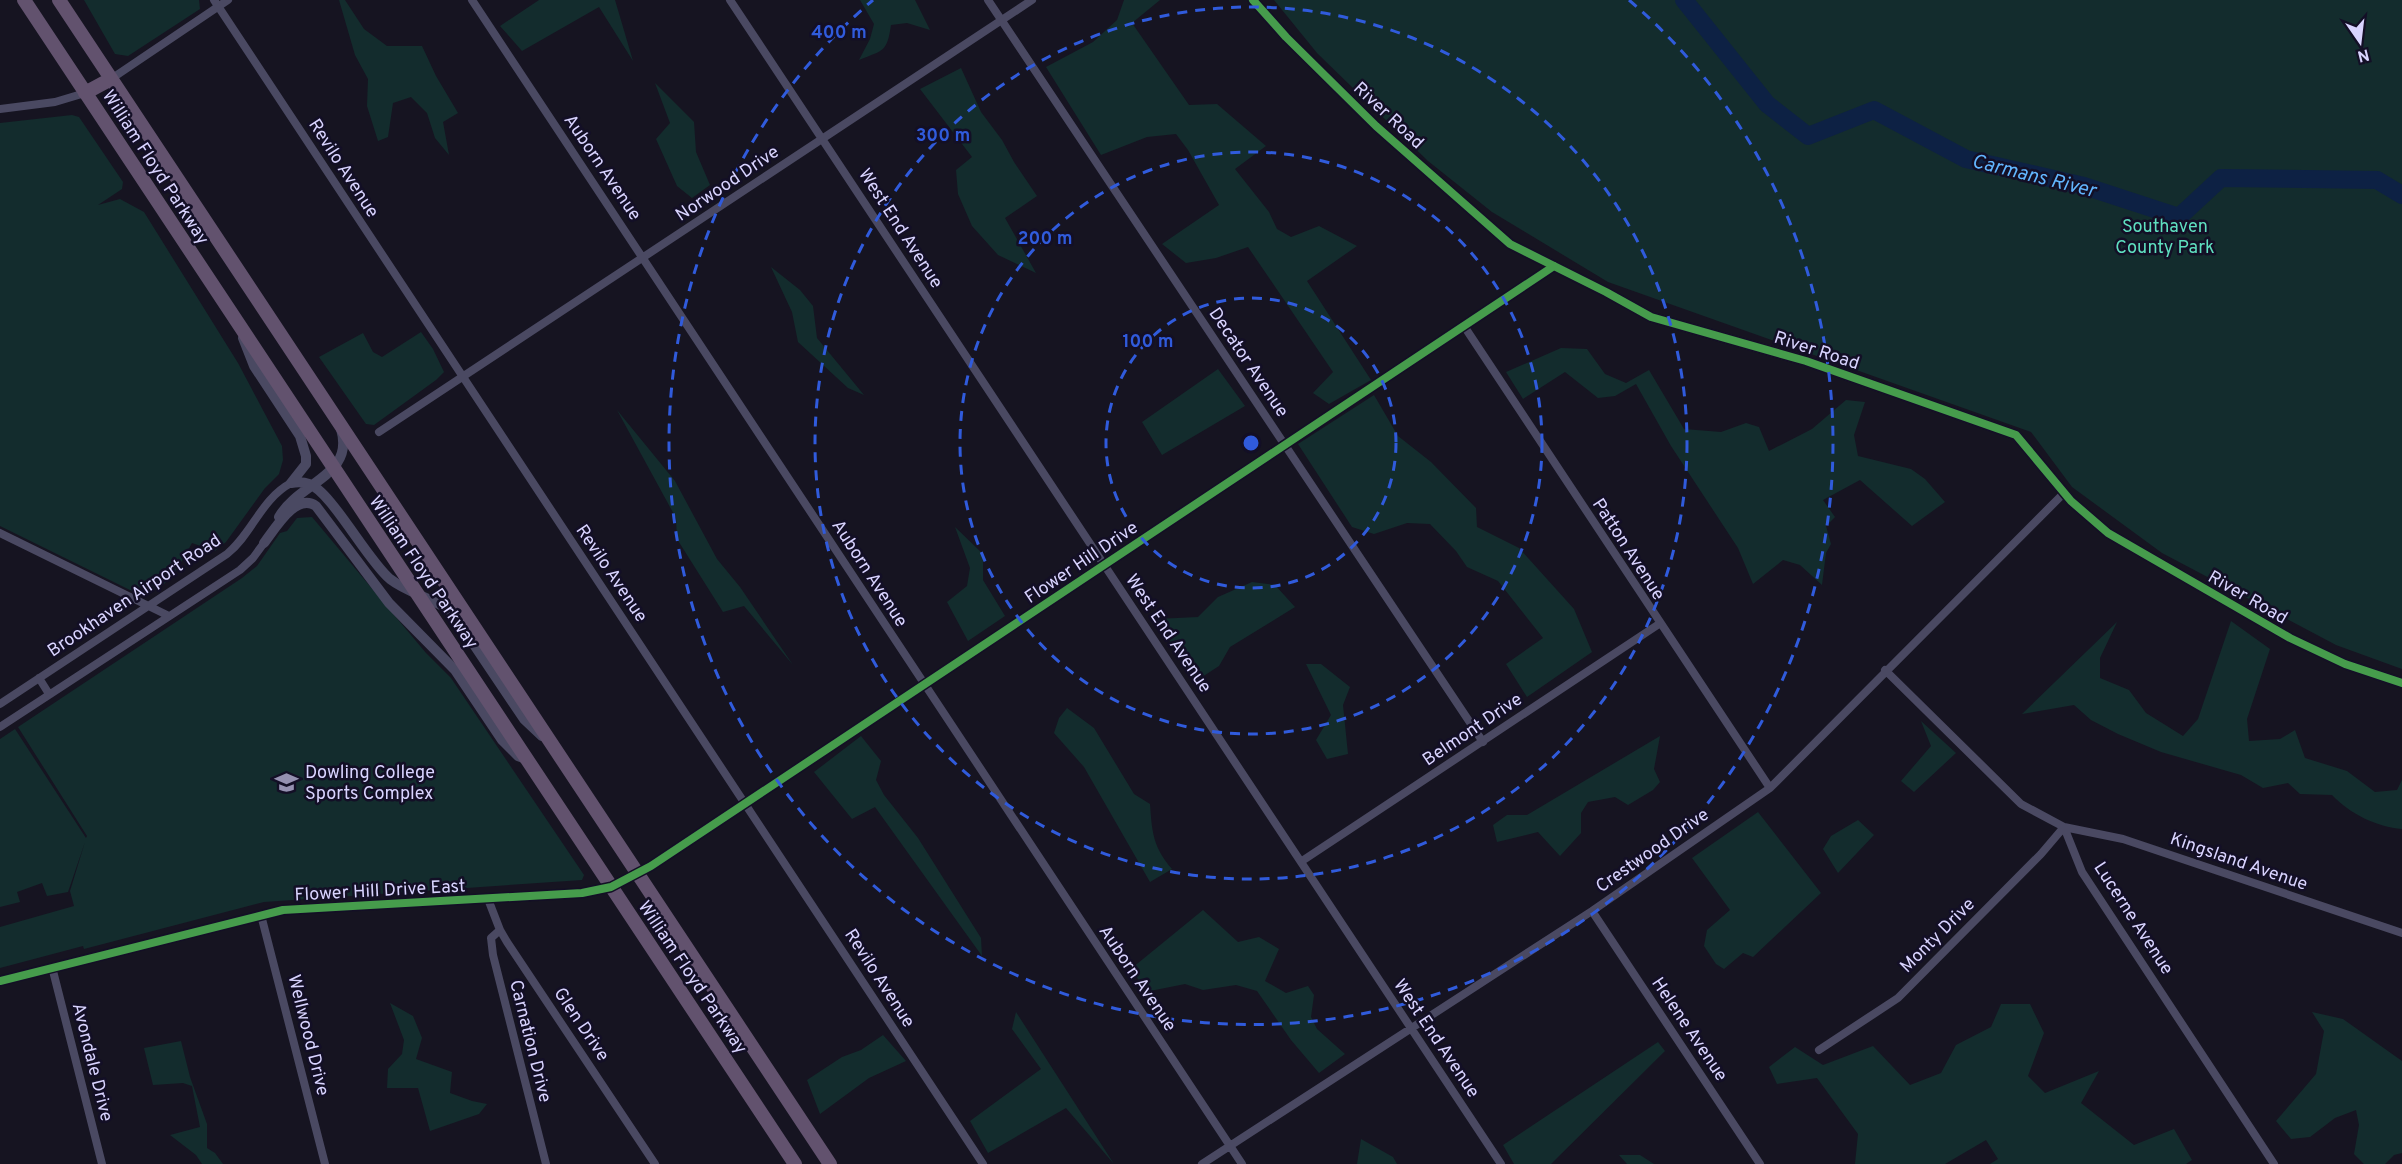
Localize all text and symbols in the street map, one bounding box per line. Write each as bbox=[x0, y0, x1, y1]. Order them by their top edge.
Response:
north arrow bbox=[2330, 12, 2390, 72]
text: 400 m bbox=[811, 22, 867, 45]
text: N bbox=[2355, 44, 2371, 66]
street label: River Road bbox=[1348, 78, 1428, 155]
street label: William Floyd Parkway bbox=[96, 86, 213, 250]
street label: Auborn Avenue bbox=[558, 110, 646, 225]
street label: Revilo Avenue bbox=[302, 115, 383, 222]
text: 300 m bbox=[916, 125, 970, 148]
street label: Norwood Drive bbox=[672, 141, 784, 227]
water label: Carmans River bbox=[1969, 149, 2100, 205]
street label: West End Avenue bbox=[852, 164, 947, 293]
park label: Southaven County Park bbox=[2115, 216, 2215, 260]
text: 200 m bbox=[1017, 228, 1073, 251]
street label: Decator Avenue bbox=[1203, 304, 1293, 422]
street label: River Road bbox=[1771, 327, 1862, 376]
text: 100 m bbox=[1122, 331, 1174, 354]
centre of rings bbox=[1241, 433, 1261, 453]
street label: William Floyd Parkway bbox=[363, 492, 483, 654]
street label: Patton Avenue bbox=[1586, 494, 1669, 605]
street label: Auborn Avenue bbox=[826, 516, 912, 632]
street label: Flower Hill Drive bbox=[1021, 517, 1143, 610]
street label: Revilo Avenue bbox=[570, 521, 652, 627]
street label: Brookhaven Airport Road bbox=[44, 529, 226, 663]
street label: River Road bbox=[2203, 566, 2291, 630]
street label: West End Avenue bbox=[1120, 570, 1216, 698]
street label: Belmont Drive bbox=[1419, 688, 1527, 772]
place label: Dowling College Sports Complex bbox=[305, 762, 435, 806]
school or university icon: Dowling College Sports Complex bbox=[274, 769, 300, 795]
street label: Crestwood Drive bbox=[1592, 804, 1714, 899]
street label: Kingsland Avenue bbox=[2167, 828, 2310, 897]
street label: Lucerne Avenue bbox=[2088, 858, 2178, 980]
street label: Flower Hill Drive East bbox=[294, 876, 466, 907]
street label: Monty Drive bbox=[1896, 894, 1981, 979]
street label: William Floyd Parkway bbox=[632, 897, 752, 1059]
street label: Auborn Avenue bbox=[1093, 921, 1181, 1036]
street label: Revilo Avenue bbox=[838, 925, 919, 1032]
street label: Wellwood Drive bbox=[281, 972, 334, 1098]
street label: Helene Avenue bbox=[1645, 973, 1732, 1086]
street label: West End Avenue bbox=[1388, 975, 1484, 1103]
street label: Carnation Drive bbox=[503, 978, 556, 1105]
street label: Glen Drive bbox=[548, 984, 614, 1066]
street label: Avondale Drive bbox=[66, 1001, 117, 1124]

